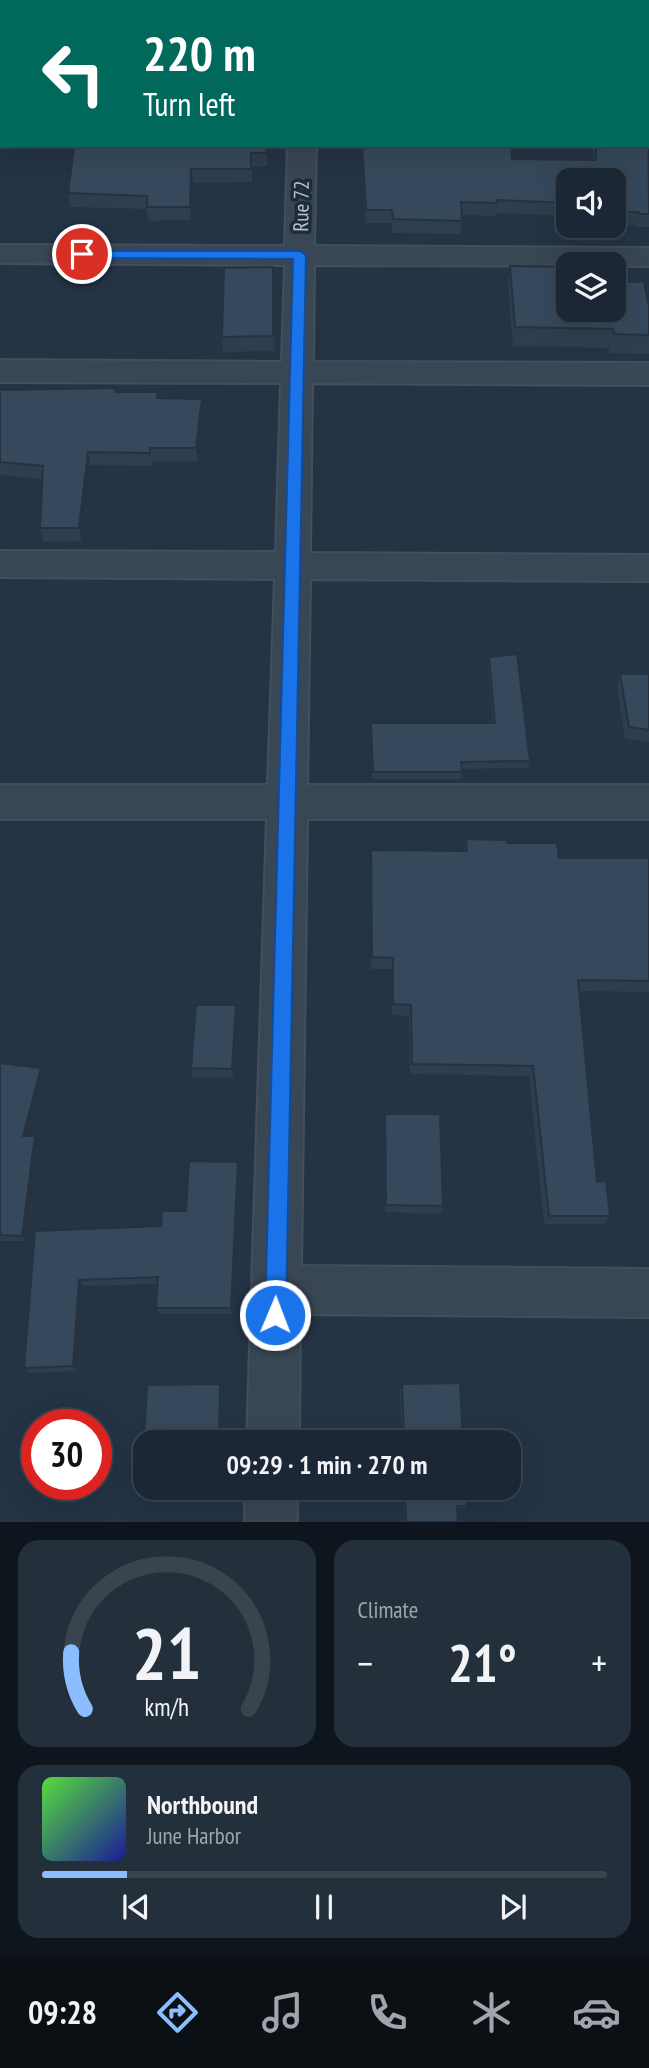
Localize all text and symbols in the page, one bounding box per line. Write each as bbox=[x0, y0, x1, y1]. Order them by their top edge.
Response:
text: 220 m bbox=[143, 21, 256, 85]
icon: left bbox=[28, 28, 119, 119]
text: Turn left bbox=[143, 83, 235, 125]
map controls bbox=[556, 168, 626, 322]
button: sound bbox=[556, 168, 626, 238]
street label: Rue 72 bbox=[287, 180, 315, 232]
pin bbox=[52, 224, 112, 284]
icon: arrive bbox=[63, 235, 101, 273]
button: layers bbox=[556, 252, 626, 322]
position arrow bbox=[238, 1278, 312, 1352]
speed limit sign: 30 bbox=[21, 1409, 112, 1500]
text: 09:29 · 1 min · 270 m bbox=[227, 1448, 427, 1481]
text: Climate bbox=[358, 1595, 418, 1624]
text: 21 bbox=[132, 1606, 202, 1700]
text: 21° bbox=[448, 1629, 517, 1696]
text: − bbox=[358, 1638, 373, 1687]
text: + bbox=[591, 1638, 607, 1687]
text: km/h bbox=[145, 1691, 189, 1723]
text: Northbound bbox=[147, 1788, 258, 1821]
text: June Harbor bbox=[147, 1821, 241, 1850]
icon: previous bbox=[117, 1888, 155, 1926]
icon: pause bbox=[305, 1888, 343, 1926]
icon: next bbox=[494, 1888, 532, 1926]
icon: directions bbox=[153, 1988, 202, 2037]
icon: music bbox=[258, 1988, 307, 2037]
icon: phone bbox=[363, 1988, 412, 2037]
icon: climate bbox=[467, 1988, 516, 2037]
icon: car bbox=[572, 1988, 621, 2037]
text: 09:28 bbox=[28, 1991, 97, 2033]

